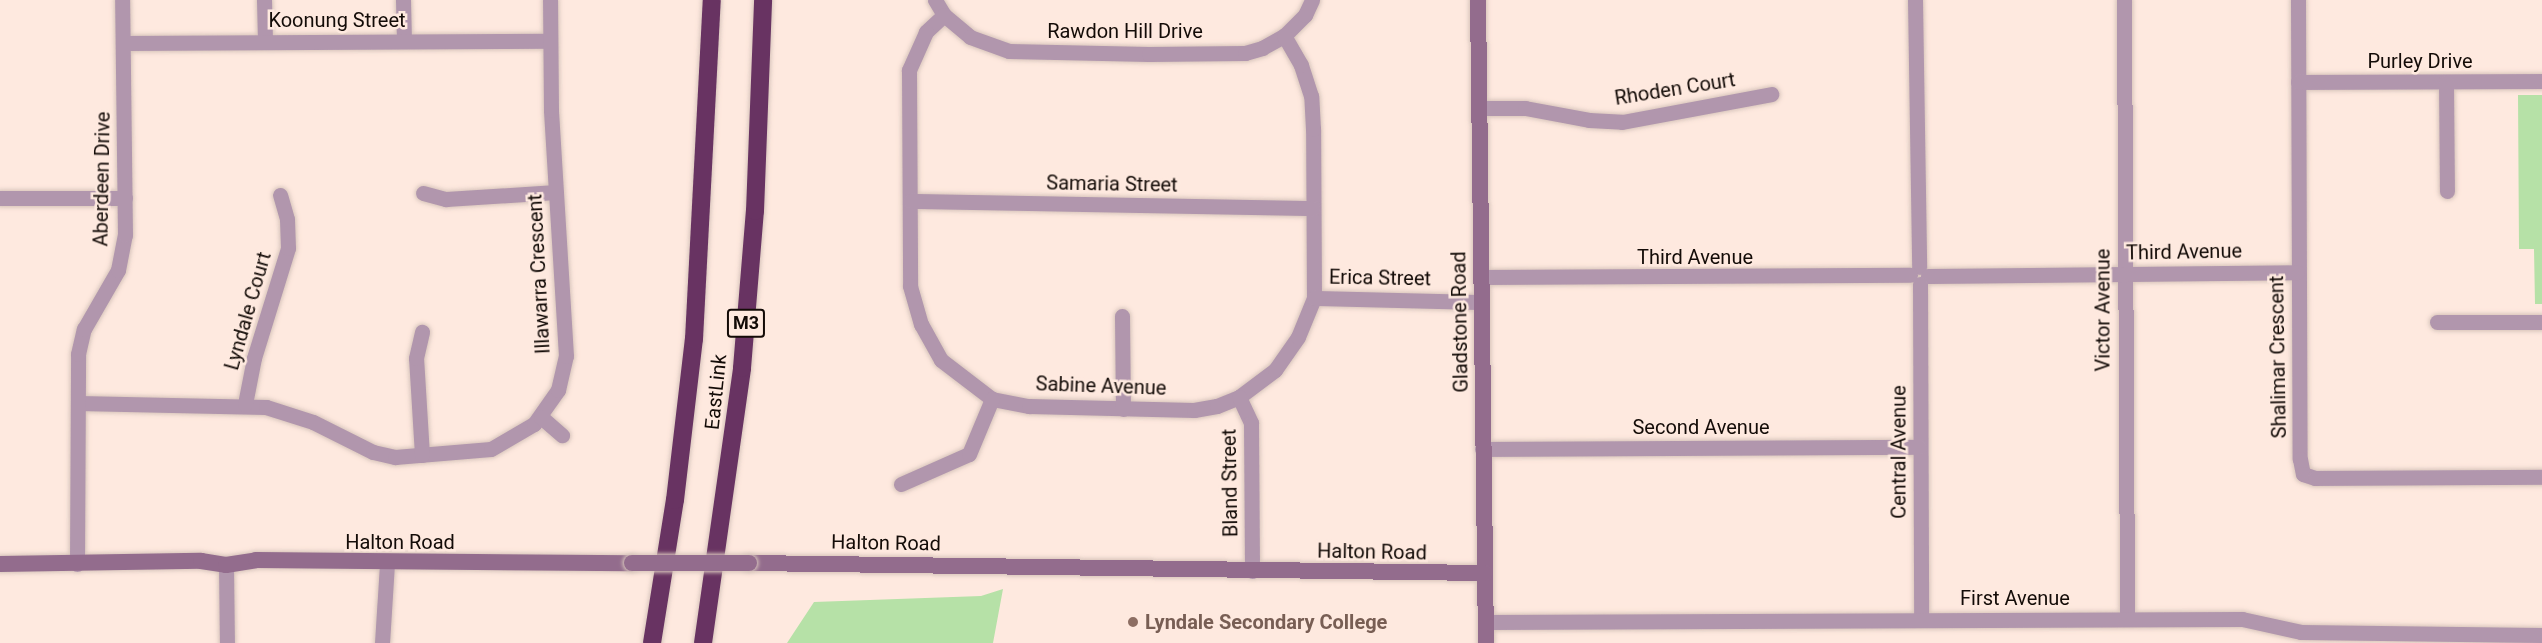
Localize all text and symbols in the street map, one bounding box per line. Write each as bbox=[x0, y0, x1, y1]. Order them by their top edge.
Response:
street label: Koonung Street bbox=[268, 8, 406, 32]
street label: Rawdon Hill Drive bbox=[1047, 19, 1203, 43]
street label: Purley Drive bbox=[2367, 49, 2473, 73]
street label: Rhoden Court bbox=[1613, 68, 1737, 110]
street label: Aberdeen Drive bbox=[89, 111, 115, 247]
street label: Samaria Street bbox=[1046, 171, 1178, 197]
street label: Illawarra Crescent bbox=[523, 193, 555, 355]
street label: Third Avenue bbox=[2126, 239, 2242, 265]
street label: Third Avenue bbox=[1637, 245, 1753, 269]
street label: Lyndale Court bbox=[220, 249, 276, 373]
street label: Victor Avenue bbox=[2091, 249, 2115, 371]
street label: Gladstone Road bbox=[1447, 251, 1473, 393]
street label: Erica Street bbox=[1329, 265, 1431, 291]
street label: Shalimar Crescent bbox=[2265, 275, 2291, 439]
road number: M3 bbox=[726, 308, 766, 338]
street label: EastLink bbox=[700, 353, 732, 431]
street label: Sabine Avenue bbox=[1035, 372, 1167, 400]
street label: Central Avenue bbox=[1887, 385, 1911, 519]
street label: Second Avenue bbox=[1632, 415, 1770, 439]
street label: Bland Street bbox=[1217, 429, 1243, 537]
street label: Halton Road bbox=[345, 530, 455, 554]
street label: Halton Road bbox=[831, 530, 941, 556]
street label: Halton Road bbox=[1317, 539, 1427, 565]
street label: First Avenue bbox=[1960, 586, 2070, 610]
place label: Lyndale Secondary College bbox=[1145, 610, 1387, 634]
marker: Lyndale Secondary College bbox=[1126, 615, 1140, 629]

